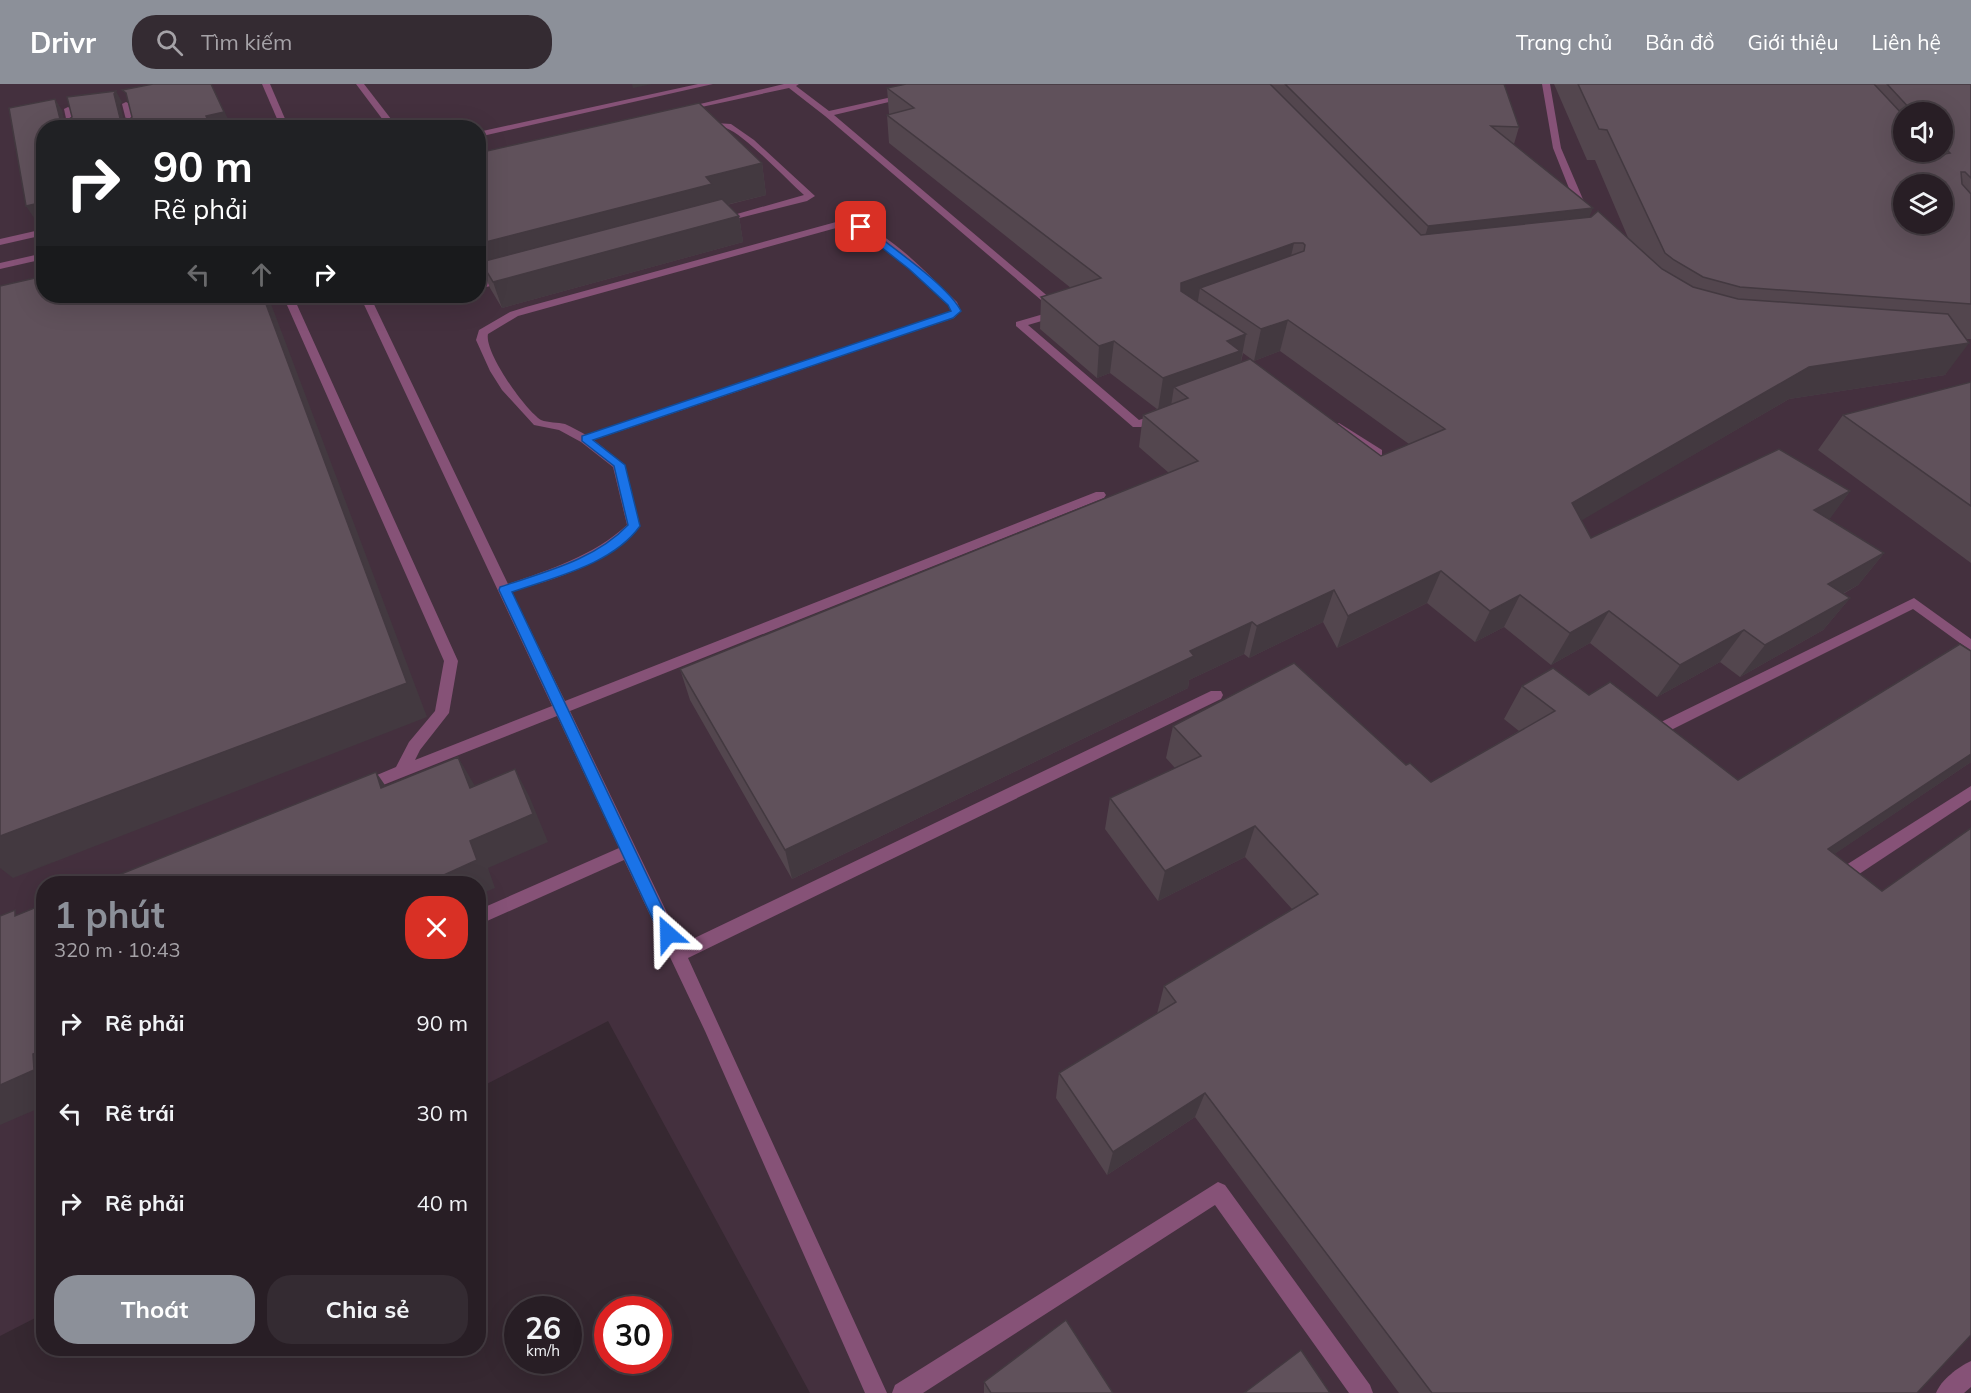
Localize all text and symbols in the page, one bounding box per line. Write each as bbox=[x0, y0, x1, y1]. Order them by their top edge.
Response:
search box bbox=[132, 15, 552, 69]
text: Drivr bbox=[30, 25, 96, 60]
icon: search bbox=[153, 26, 186, 59]
text: Tìm kiếm bbox=[201, 28, 292, 56]
text: Trang chủ bbox=[1516, 29, 1612, 55]
text: Bản đồ bbox=[1645, 29, 1715, 55]
text: Giới thiệu bbox=[1748, 29, 1839, 55]
text: Liên hệ bbox=[1872, 29, 1941, 55]
map controls bbox=[1893, 102, 1953, 234]
button: sound bbox=[1893, 102, 1953, 162]
text: 90 m bbox=[153, 140, 253, 193]
icon: right bbox=[54, 144, 132, 222]
button: layers bbox=[1893, 174, 1953, 234]
text: Rẽ phải bbox=[153, 192, 248, 226]
pin bbox=[835, 201, 886, 252]
icon: arrive bbox=[844, 210, 877, 243]
icon: left bbox=[182, 258, 215, 291]
icon: ahead bbox=[245, 258, 278, 291]
icon: right bbox=[308, 258, 341, 291]
text: 1 phút bbox=[54, 892, 165, 937]
button: close bbox=[405, 896, 468, 959]
position arrow bbox=[636, 902, 700, 966]
text: 320 m · 10:43 bbox=[54, 937, 180, 962]
icon: right bbox=[54, 1007, 87, 1040]
text: Rẽ phải bbox=[105, 1009, 185, 1037]
text: 90 m bbox=[417, 1009, 468, 1037]
icon: left bbox=[54, 1097, 87, 1130]
text: Rẽ trái bbox=[105, 1099, 175, 1127]
text: 30 m bbox=[417, 1099, 468, 1127]
icon: right bbox=[54, 1187, 87, 1220]
text: Rẽ phải bbox=[105, 1189, 185, 1217]
text: 40 m bbox=[417, 1189, 468, 1217]
button: Thoát bbox=[54, 1275, 255, 1344]
button: Chia sẻ bbox=[267, 1275, 468, 1344]
speed limit sign: 30 bbox=[594, 1296, 672, 1374]
text: 26 bbox=[525, 1309, 561, 1347]
text: km/h bbox=[526, 1341, 560, 1360]

